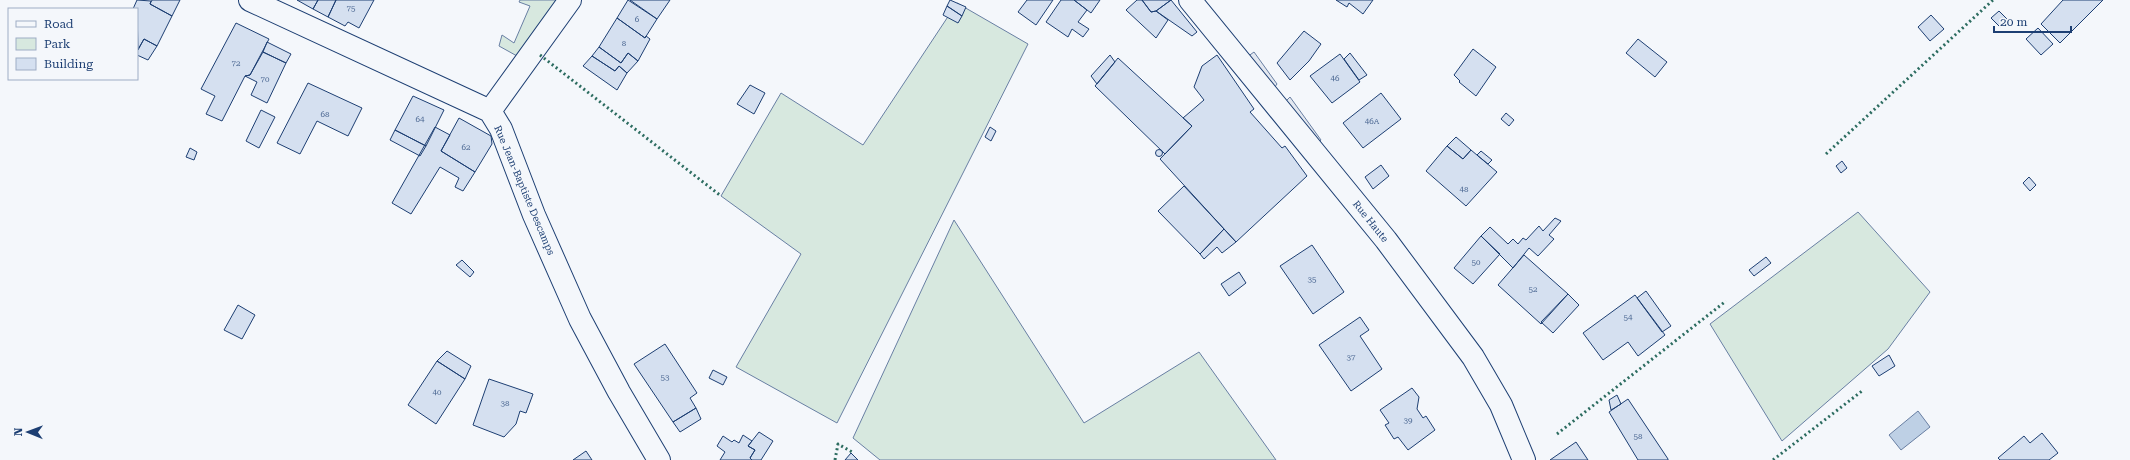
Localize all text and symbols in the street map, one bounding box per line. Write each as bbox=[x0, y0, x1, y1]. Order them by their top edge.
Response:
house number: 75 bbox=[347, 4, 356, 13]
legend bbox=[8, 8, 138, 80]
scale bar bbox=[1994, 8, 2071, 34]
house number: 6 bbox=[635, 15, 640, 24]
text: 20 m bbox=[2000, 15, 2027, 29]
text: Road bbox=[44, 17, 74, 31]
text: Park bbox=[44, 37, 71, 51]
house number: 8 bbox=[622, 39, 627, 48]
text: Building bbox=[44, 57, 93, 71]
house number: 72 bbox=[232, 59, 241, 68]
house number: 46 bbox=[1331, 74, 1340, 83]
house number: 70 bbox=[261, 75, 270, 84]
house number: 68 bbox=[321, 110, 330, 119]
house number: 64 bbox=[416, 115, 425, 124]
house number: 46A bbox=[1365, 117, 1380, 126]
street label: Rue Jean-Baptiste Descamps bbox=[492, 124, 557, 257]
house number: 62 bbox=[462, 143, 471, 152]
house number: 48 bbox=[1460, 185, 1469, 194]
street label: Rue Haute bbox=[1351, 198, 1391, 245]
house number: 50 bbox=[1472, 258, 1481, 267]
house number: 35 bbox=[1308, 275, 1317, 284]
house number: 52 bbox=[1529, 285, 1538, 294]
house number: 54 bbox=[1624, 313, 1633, 322]
house number: 37 bbox=[1347, 353, 1356, 362]
house number: 53 bbox=[661, 373, 670, 382]
house number: 40 bbox=[433, 388, 442, 397]
house number: 38 bbox=[501, 399, 510, 408]
north arrow bbox=[8, 412, 48, 452]
house number: 39 bbox=[1404, 416, 1413, 425]
text: N bbox=[12, 427, 25, 436]
house number: 58 bbox=[1634, 432, 1643, 441]

